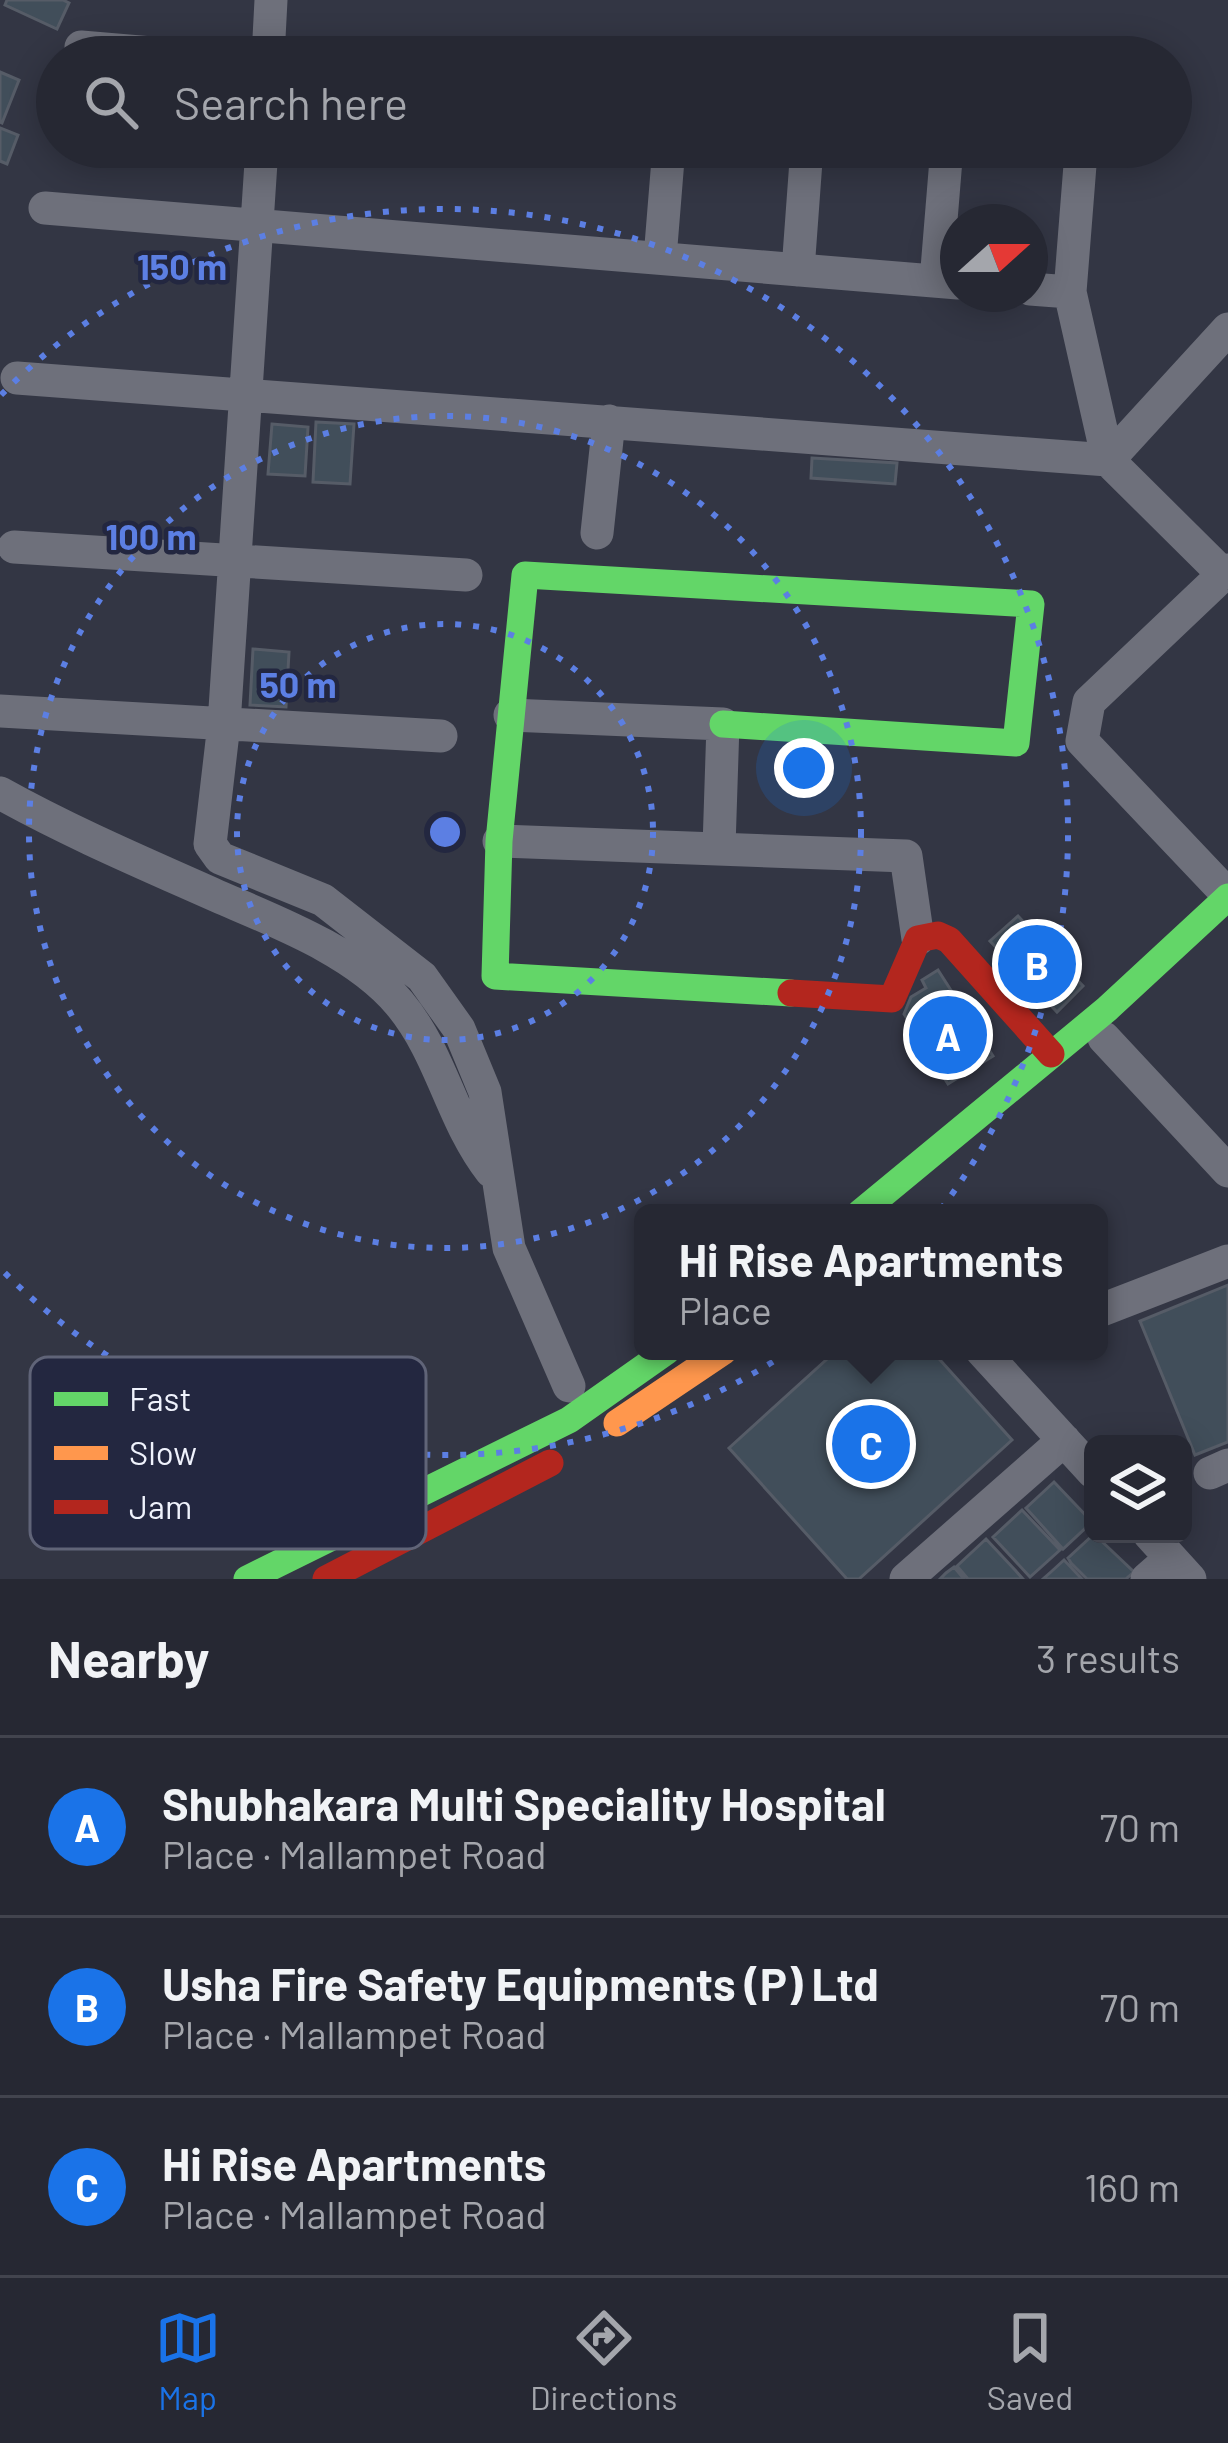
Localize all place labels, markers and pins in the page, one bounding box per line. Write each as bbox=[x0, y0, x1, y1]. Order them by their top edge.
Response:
centre of rings bbox=[424, 811, 466, 853]
pin: B bbox=[998, 919, 1076, 1009]
pin: A bbox=[909, 990, 987, 1080]
pin: C bbox=[832, 1399, 910, 1489]

